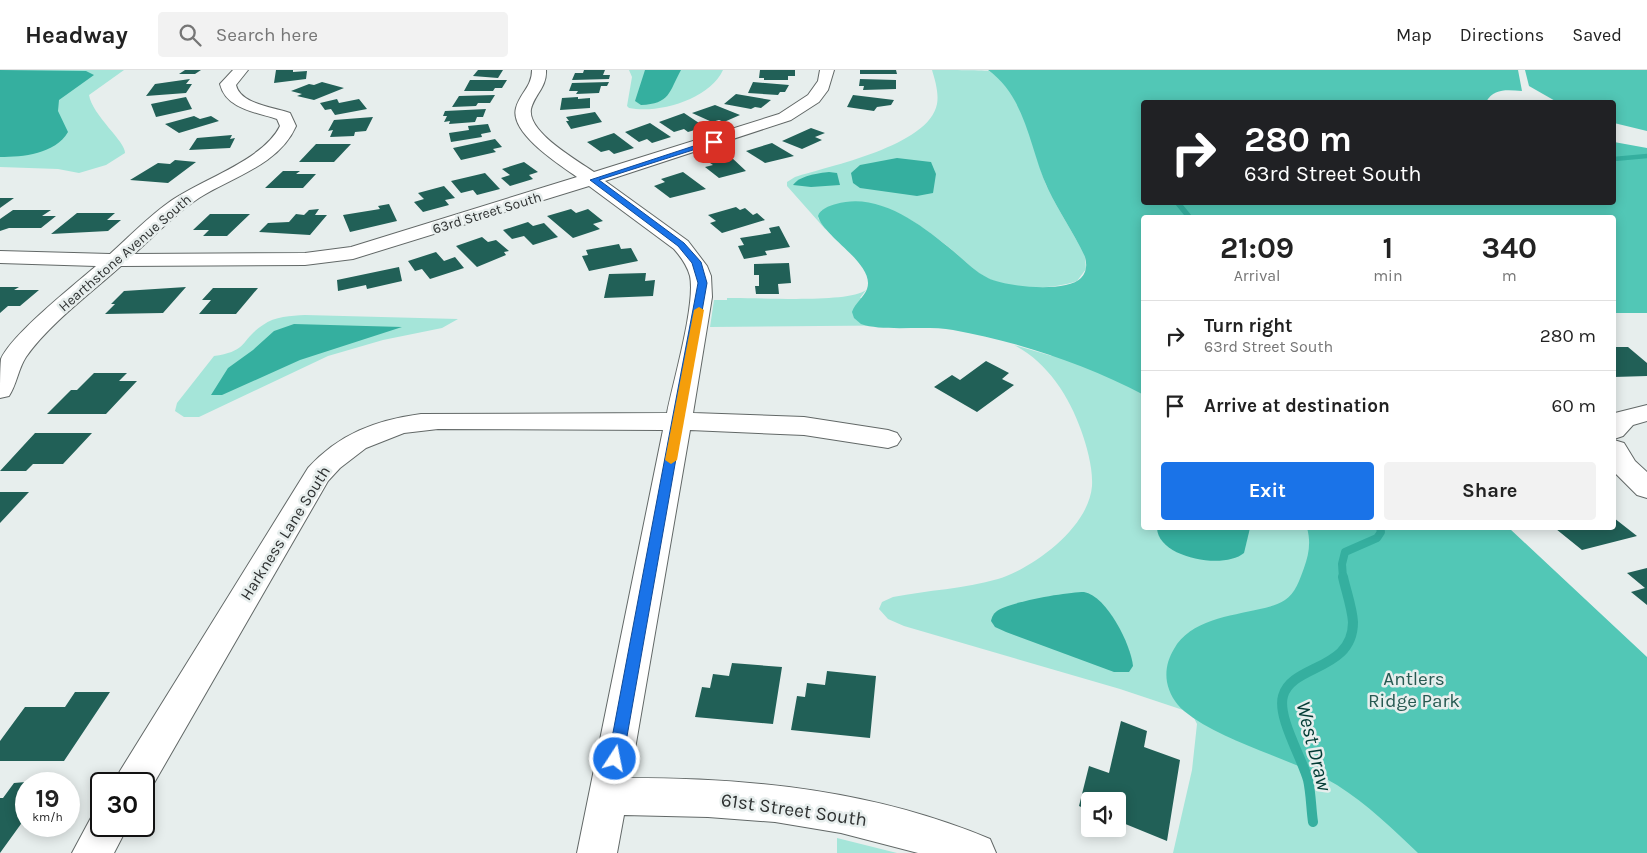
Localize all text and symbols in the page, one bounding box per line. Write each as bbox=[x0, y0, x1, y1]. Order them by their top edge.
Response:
search box bbox=[158, 12, 508, 57]
text: Headway bbox=[25, 21, 128, 49]
icon: search bbox=[176, 21, 204, 49]
text: Search here bbox=[216, 24, 318, 46]
text: Map bbox=[1396, 24, 1432, 46]
text: Directions bbox=[1460, 24, 1544, 46]
text: Saved bbox=[1572, 24, 1622, 46]
text: 280 m bbox=[1244, 119, 1352, 160]
icon: right bbox=[1161, 120, 1226, 185]
pin bbox=[693, 121, 735, 163]
icon: arrive bbox=[700, 128, 728, 156]
text: 63rd Street South bbox=[1244, 161, 1422, 187]
street label: 63rd Street South bbox=[430, 188, 544, 238]
street label: Hearthstone Avenue South bbox=[55, 191, 195, 315]
text: 21:09 bbox=[1220, 230, 1294, 266]
text: 1 bbox=[1383, 230, 1393, 266]
text: 340 bbox=[1482, 230, 1537, 266]
text: Arrival bbox=[1234, 266, 1281, 285]
text: min bbox=[1373, 266, 1403, 285]
text: m bbox=[1502, 266, 1517, 285]
text: Turn right bbox=[1204, 315, 1293, 337]
icon: right bbox=[1161, 322, 1189, 350]
text: 280 m bbox=[1540, 325, 1596, 347]
text: 63rd Street South bbox=[1204, 337, 1333, 356]
icon: arrive bbox=[1161, 392, 1189, 420]
text: Arrive at destination bbox=[1204, 395, 1390, 417]
text: 60 m bbox=[1552, 395, 1596, 417]
street label: Harkness Lane South bbox=[236, 462, 334, 604]
button: Exit bbox=[1161, 462, 1374, 520]
button: Share bbox=[1384, 462, 1596, 520]
park label: Antlers Ridge Park bbox=[1368, 668, 1460, 712]
water label: West Draw bbox=[1291, 699, 1337, 795]
position arrow bbox=[588, 732, 640, 784]
speed limit sign: 30 bbox=[90, 772, 155, 837]
text: 19 bbox=[35, 784, 60, 813]
street label: 61st Street South bbox=[719, 789, 869, 831]
map controls bbox=[1081, 792, 1126, 837]
button: sound bbox=[1081, 792, 1126, 837]
text: km/h bbox=[32, 810, 63, 824]

